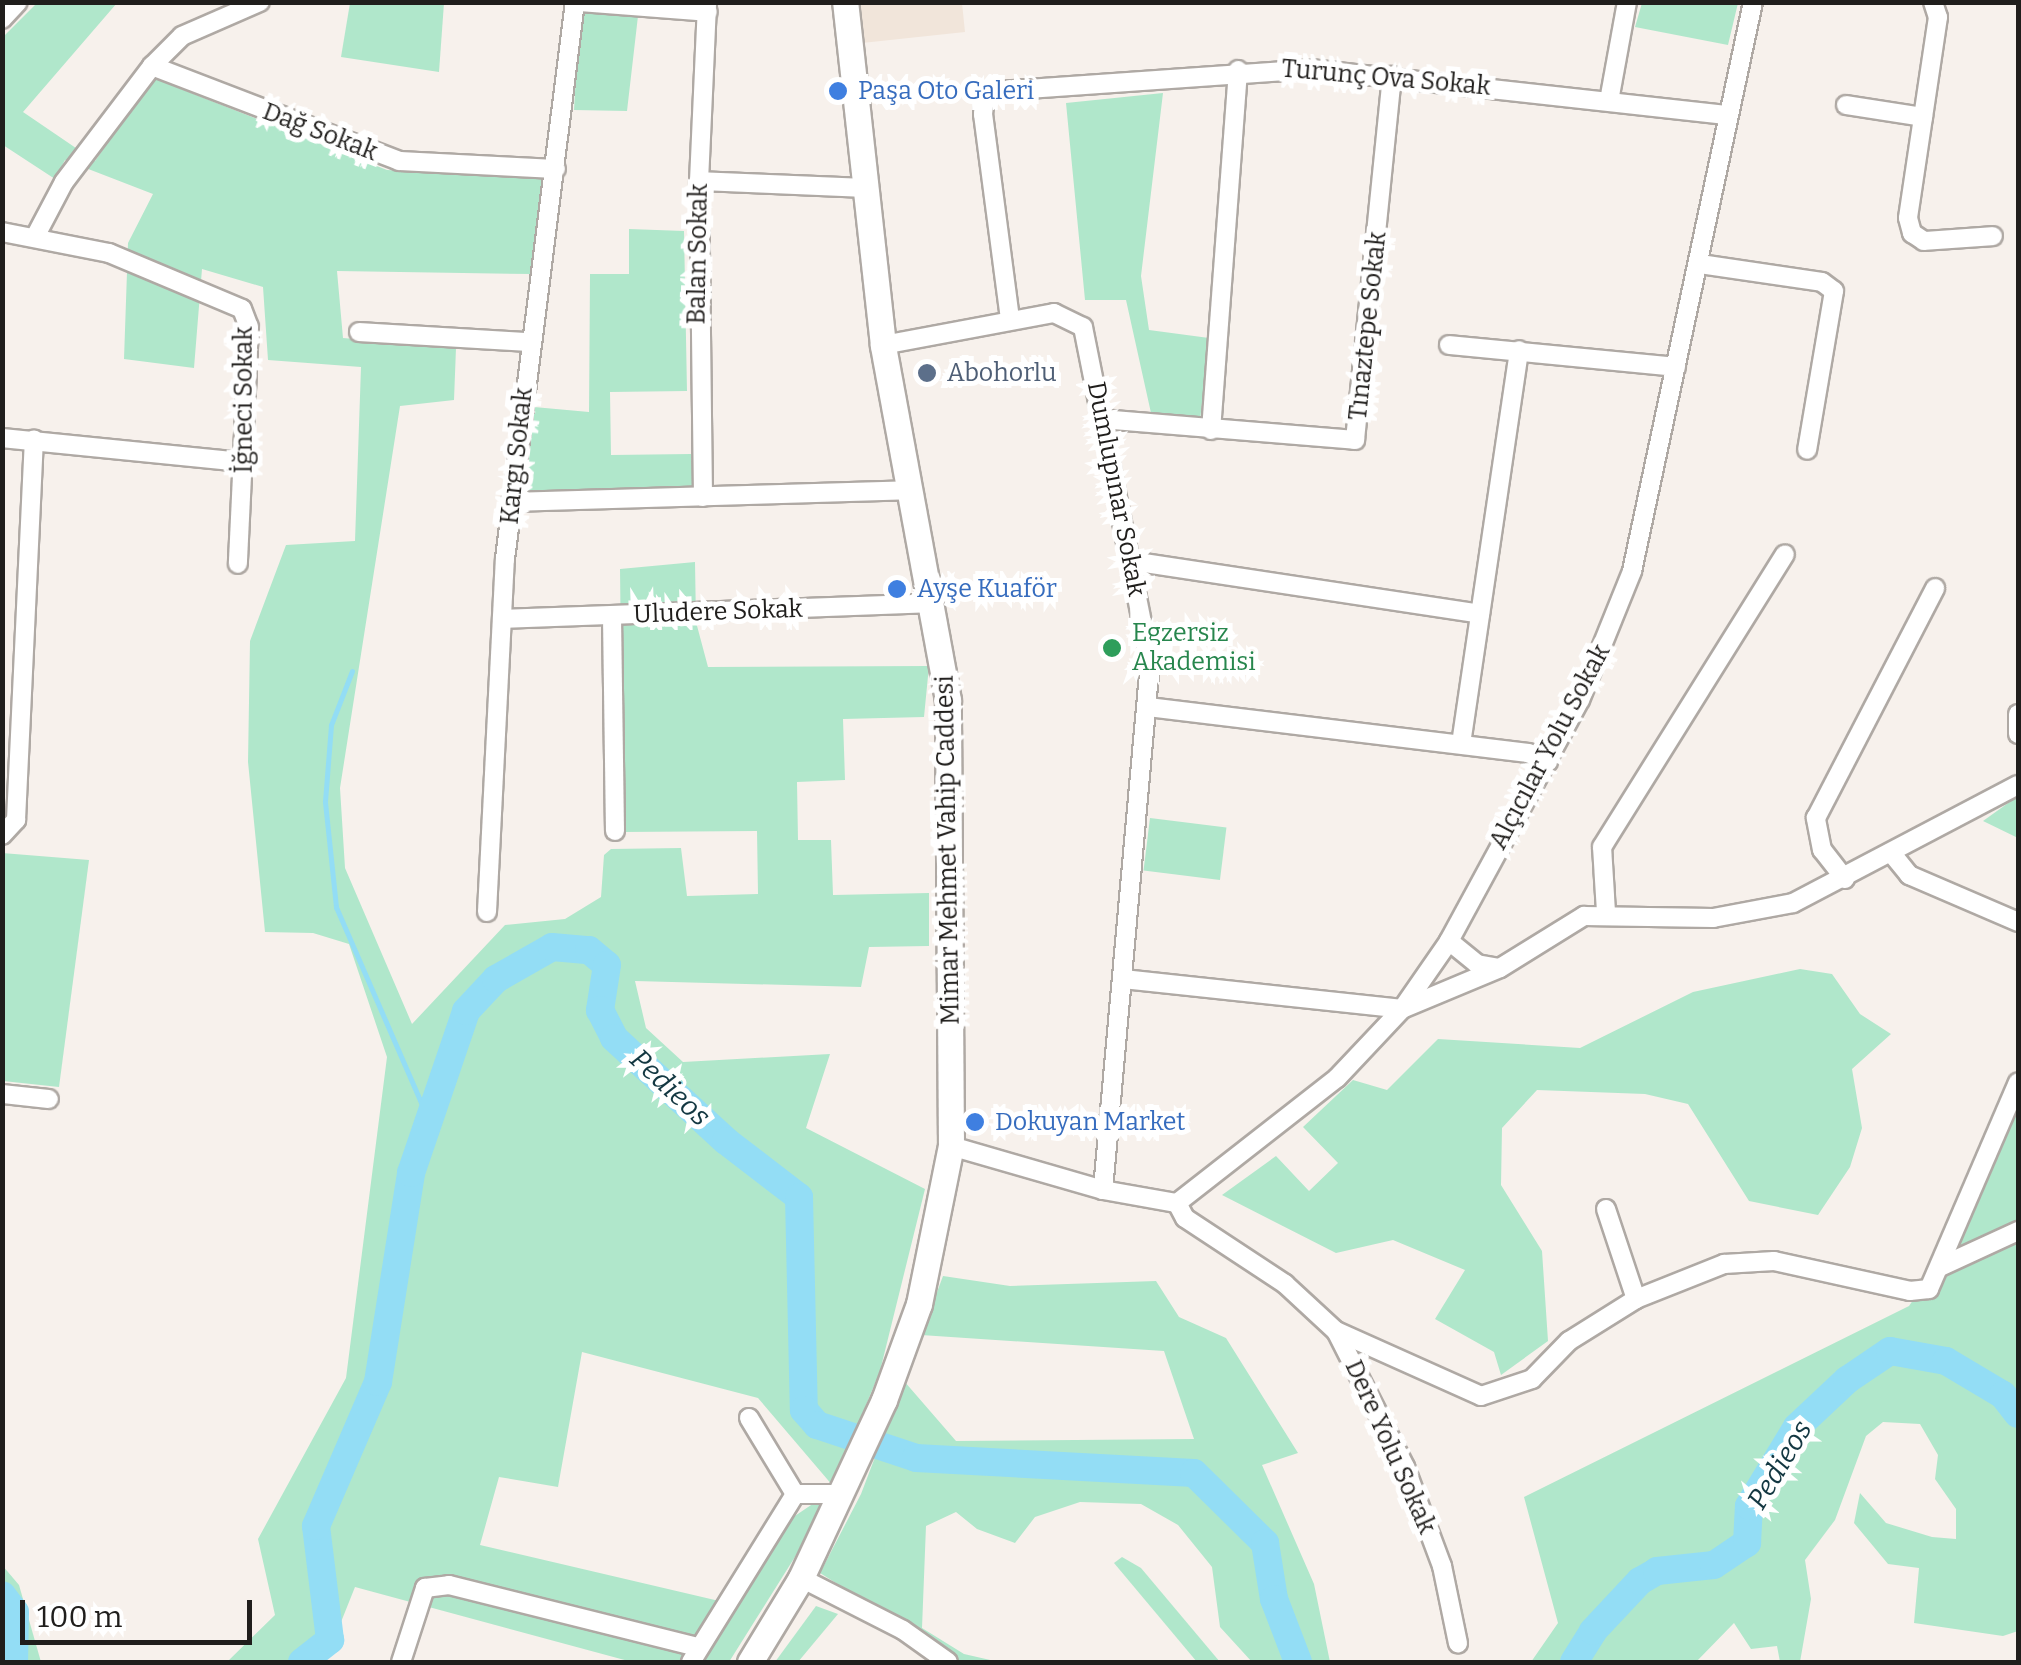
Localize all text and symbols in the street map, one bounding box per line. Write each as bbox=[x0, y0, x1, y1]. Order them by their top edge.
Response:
street label: Turunç Ova Sokak bbox=[1280, 54, 1492, 102]
place label: Paşa Oto Galeri bbox=[858, 76, 1034, 106]
marker: Paşa Oto Galeri bbox=[827, 80, 849, 102]
street label: Dağ Sokak bbox=[258, 96, 382, 168]
street label: Balan Sokak bbox=[682, 183, 714, 325]
street label: Tınaztepe Sokak bbox=[1343, 230, 1393, 422]
street label: İğneci Sokak bbox=[229, 327, 259, 473]
place label: Abohorlu bbox=[947, 358, 1056, 388]
marker: Abohorlu bbox=[916, 362, 938, 384]
street label: Dumlupınar Sokak bbox=[1080, 379, 1152, 599]
street label: Kargı Sokak bbox=[495, 386, 539, 526]
place label: Ayşe Kuaför bbox=[917, 574, 1057, 604]
marker: Ayşe Kuaför bbox=[886, 578, 908, 600]
street label: Uludere Sokak bbox=[633, 594, 803, 630]
place label: Egzersiz Akademisi bbox=[1132, 619, 1256, 678]
marker: Egzersiz Akademisi bbox=[1101, 637, 1123, 659]
street label: Alçıcılar Yolu Sokak bbox=[1483, 639, 1617, 855]
street label: Mimar Mehmet Vahip Caddesi bbox=[930, 675, 966, 1025]
water label: Pedieos bbox=[623, 1043, 717, 1133]
place label: Dokuyan Market bbox=[995, 1107, 1185, 1137]
marker: Dokuyan Market bbox=[964, 1111, 986, 1133]
street label: Dere Yolu Sokak bbox=[1338, 1355, 1442, 1539]
water label: Pedieos bbox=[1741, 1415, 1819, 1515]
scale bar bbox=[25, 1580, 258, 1642]
text: 100 m bbox=[37, 1599, 122, 1635]

